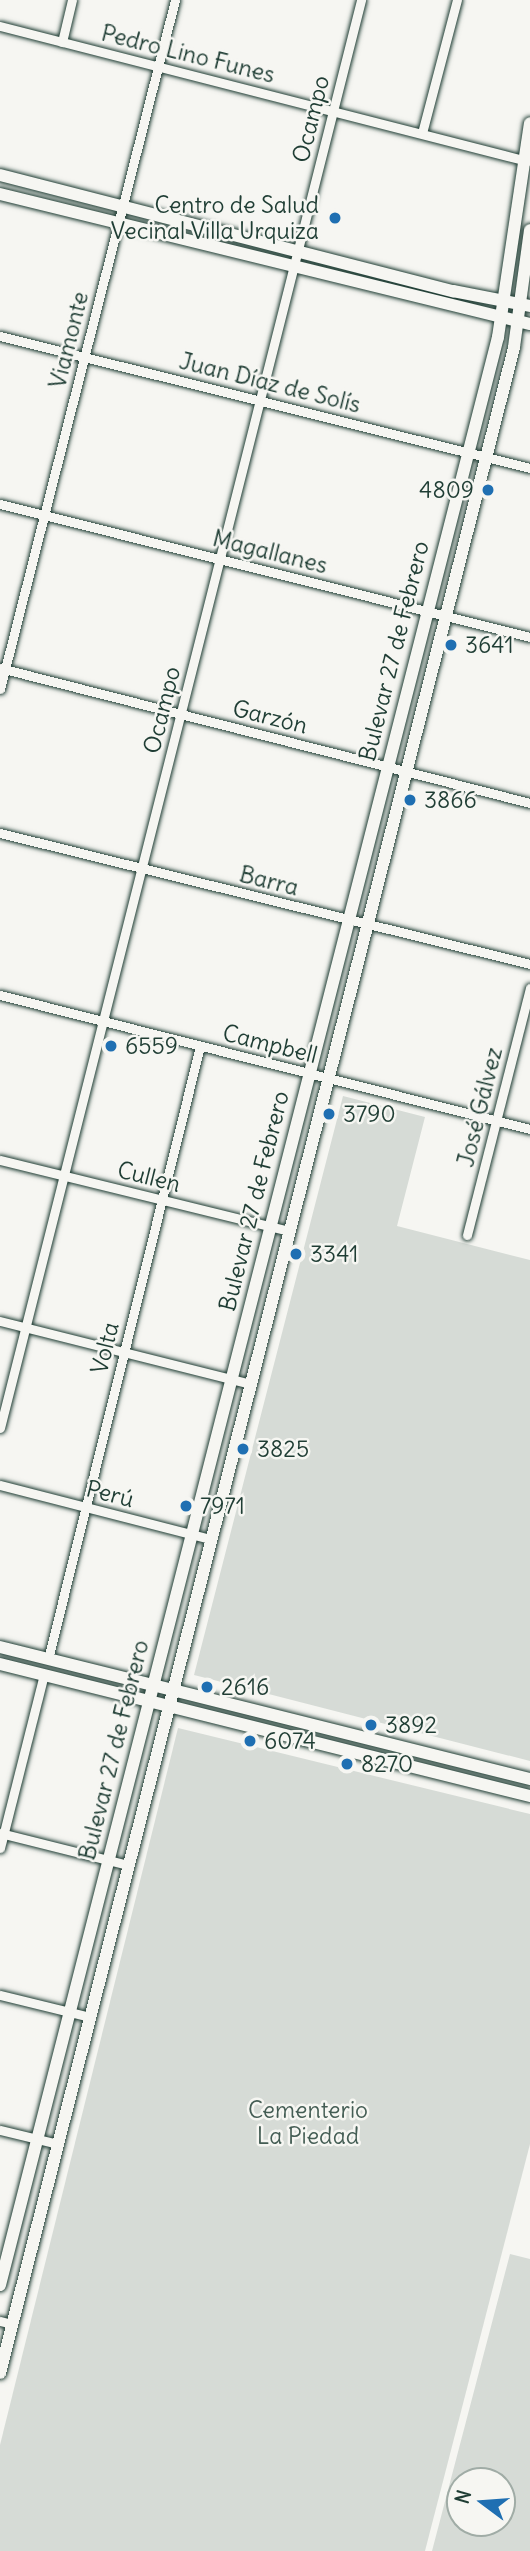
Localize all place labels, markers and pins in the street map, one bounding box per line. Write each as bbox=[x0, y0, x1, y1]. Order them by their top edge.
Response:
place label: Centro de Salud Vecinal Villa Urquiza bbox=[111, 191, 319, 245]
marker: Centro de Salud Vecinal Villa Urquiza bbox=[325, 208, 345, 228]
place label: 4809 bbox=[419, 476, 474, 504]
marker: 4809 bbox=[480, 482, 496, 498]
place label: 3641 bbox=[465, 631, 514, 659]
marker: 3641 bbox=[443, 637, 459, 653]
place label: 3866 bbox=[424, 786, 477, 814]
marker: 3866 bbox=[402, 792, 418, 808]
place label: 6559 bbox=[125, 1032, 178, 1060]
marker: 6559 bbox=[103, 1038, 119, 1054]
place label: 3790 bbox=[343, 1100, 396, 1128]
marker: 3790 bbox=[321, 1106, 337, 1122]
place label: 3341 bbox=[310, 1240, 358, 1268]
marker: 3341 bbox=[288, 1246, 304, 1262]
place label: 3825 bbox=[257, 1435, 309, 1463]
marker: 3825 bbox=[235, 1441, 251, 1457]
place label: 7971 bbox=[200, 1492, 245, 1520]
marker: 7971 bbox=[178, 1498, 194, 1514]
place label: 2616 bbox=[221, 1673, 269, 1701]
marker: 2616 bbox=[199, 1679, 215, 1695]
place label: 3892 bbox=[385, 1711, 437, 1739]
marker: 3892 bbox=[363, 1717, 379, 1733]
place label: 6074 bbox=[264, 1727, 316, 1755]
marker: 6074 bbox=[242, 1733, 258, 1749]
place label: 8270 bbox=[361, 1750, 413, 1778]
marker: 8270 bbox=[339, 1756, 355, 1772]

